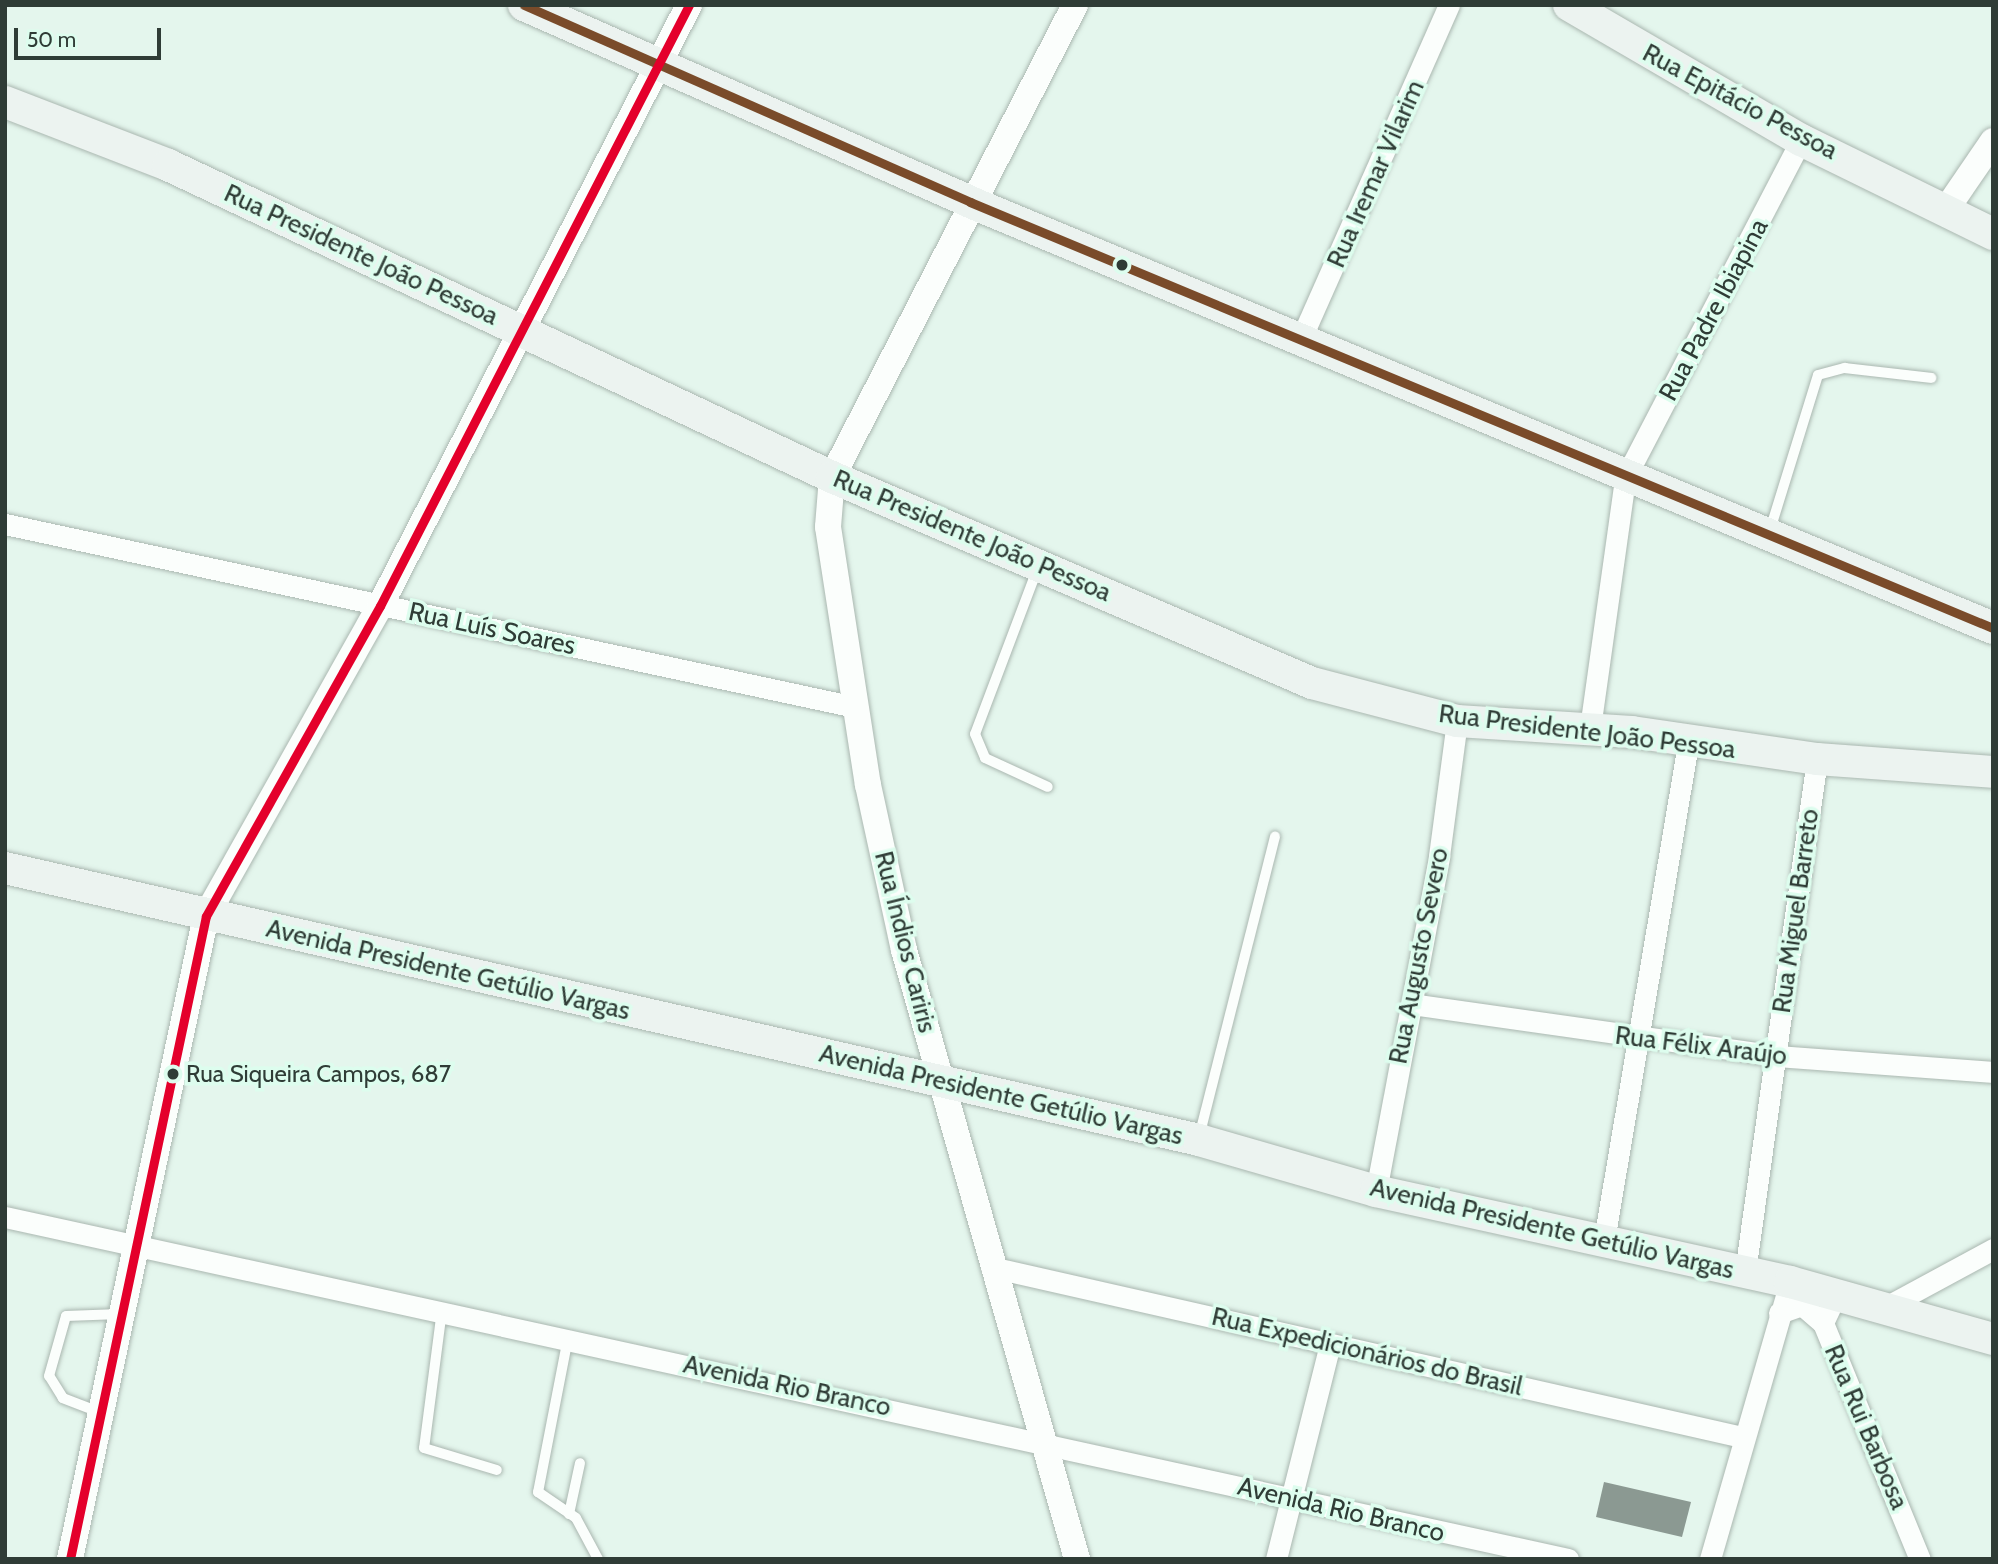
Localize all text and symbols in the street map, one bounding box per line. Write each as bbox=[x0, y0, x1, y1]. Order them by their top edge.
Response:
scale bar bbox=[18, 14, 164, 58]
text: 50 m bbox=[27, 27, 76, 52]
street label: Rua Epitácio Pessoa bbox=[1637, 37, 1843, 167]
street label: Rua Iremar Vilarim bbox=[1321, 75, 1431, 273]
street label: Rua Presidente João Pessoa bbox=[219, 178, 503, 332]
street label: Rua Padre Ibiapina bbox=[1653, 214, 1775, 406]
unlabelled marker bbox=[1115, 258, 1129, 272]
street label: Rua Presidente João Pessoa bbox=[828, 463, 1116, 609]
street label: Rua Luís Soares bbox=[406, 596, 578, 662]
street label: Rua Presidente João Pessoa bbox=[1437, 698, 1737, 766]
street label: Rua Miguel Barreto bbox=[1766, 807, 1826, 1015]
street label: Rua Augusto Severo bbox=[1383, 845, 1455, 1067]
street label: Rua Índios Cariris bbox=[867, 848, 943, 1036]
street label: Avenida Presidente Getúlio Vargas bbox=[263, 913, 633, 1027]
street label: Rua Félix Araújo bbox=[1613, 1020, 1789, 1072]
street label: Avenida Presidente Getúlio Vargas bbox=[816, 1038, 1186, 1152]
place label: Rua Siqueira Campos, 687 bbox=[186, 1060, 451, 1088]
marker: Rua Siqueira Campos, 687 bbox=[166, 1067, 180, 1081]
street label: Avenida Presidente Getúlio Vargas bbox=[1367, 1172, 1737, 1286]
street label: Rua Expedicionários do Brasil bbox=[1209, 1301, 1525, 1403]
street label: Rua Rui Barbosa bbox=[1817, 1340, 1915, 1514]
street label: Avenida Rio Branco bbox=[680, 1349, 894, 1423]
street label: Avenida Rio Branco bbox=[1235, 1471, 1447, 1549]

